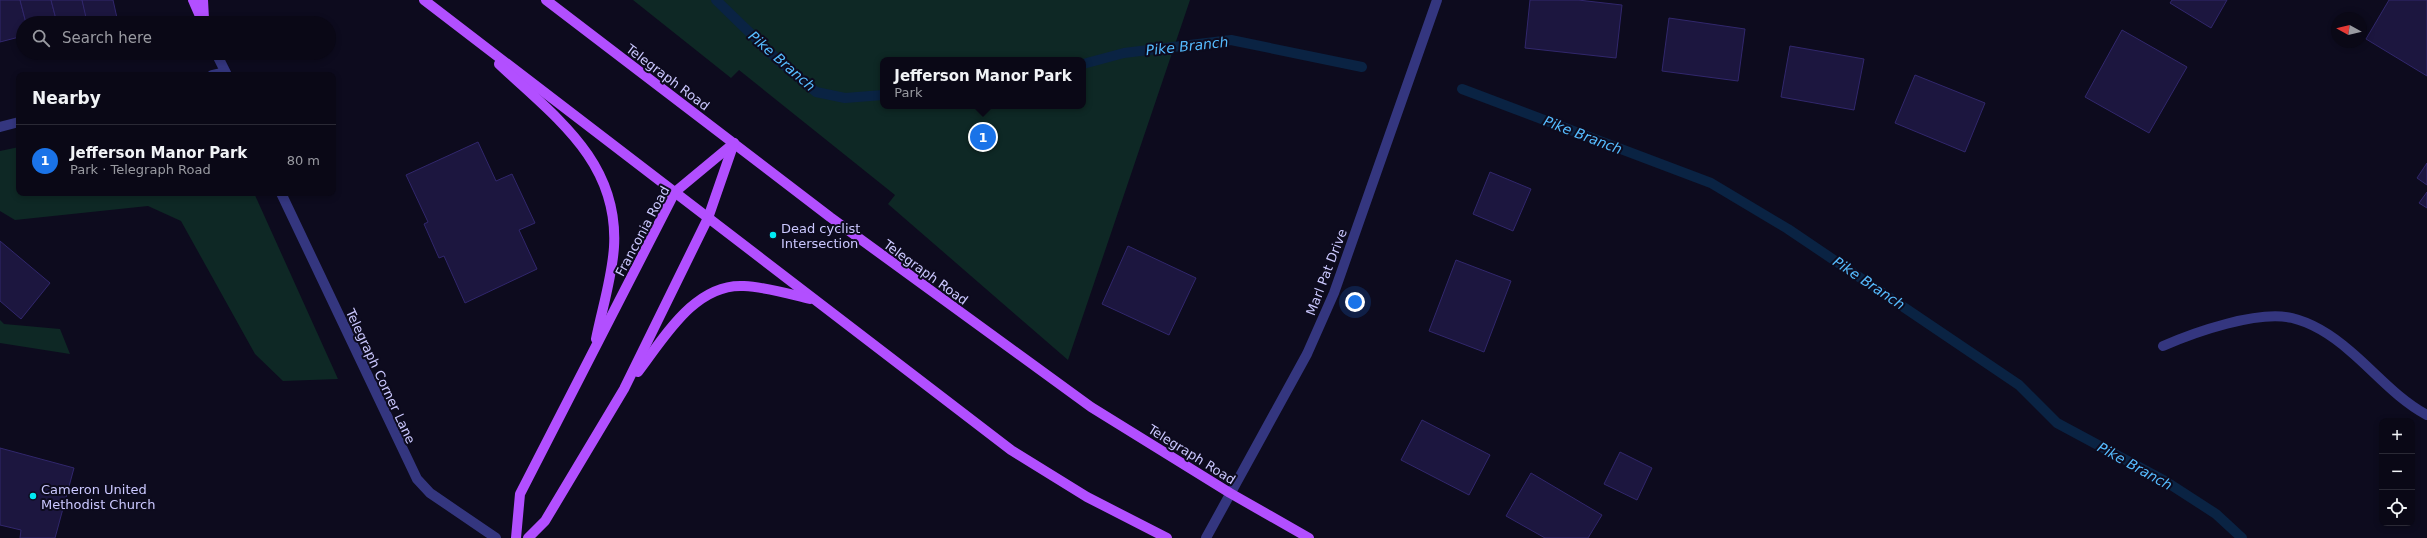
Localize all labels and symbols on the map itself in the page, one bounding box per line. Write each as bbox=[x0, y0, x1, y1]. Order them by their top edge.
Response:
north arrow bbox=[2331, 12, 2367, 48]
water label: Pike Branch bbox=[745, 28, 819, 94]
water label: Pike Branch bbox=[1145, 34, 1229, 58]
street label: Telegraph Road bbox=[622, 41, 712, 114]
water label: Pike Branch bbox=[1541, 113, 1625, 157]
pin: 1 bbox=[970, 122, 996, 152]
street label: Franconia Road bbox=[612, 184, 672, 279]
place label: Dead cyclist Intersection bbox=[781, 221, 860, 251]
street label: Marl Pat Drive bbox=[1303, 227, 1350, 318]
marker: Dead cyclist Intersection bbox=[768, 230, 778, 240]
street label: Telegraph Road bbox=[880, 236, 971, 308]
water label: Pike Branch bbox=[1830, 253, 1908, 313]
your location bbox=[1345, 292, 1365, 312]
street label: Telegraph Corner Lane bbox=[342, 306, 418, 446]
street label: Telegraph Road bbox=[1144, 421, 1238, 487]
water label: Pike Branch bbox=[2095, 439, 2175, 493]
place label: Cameron United Methodist Church bbox=[41, 482, 155, 512]
marker: Cameron United Methodist Church bbox=[28, 491, 38, 501]

